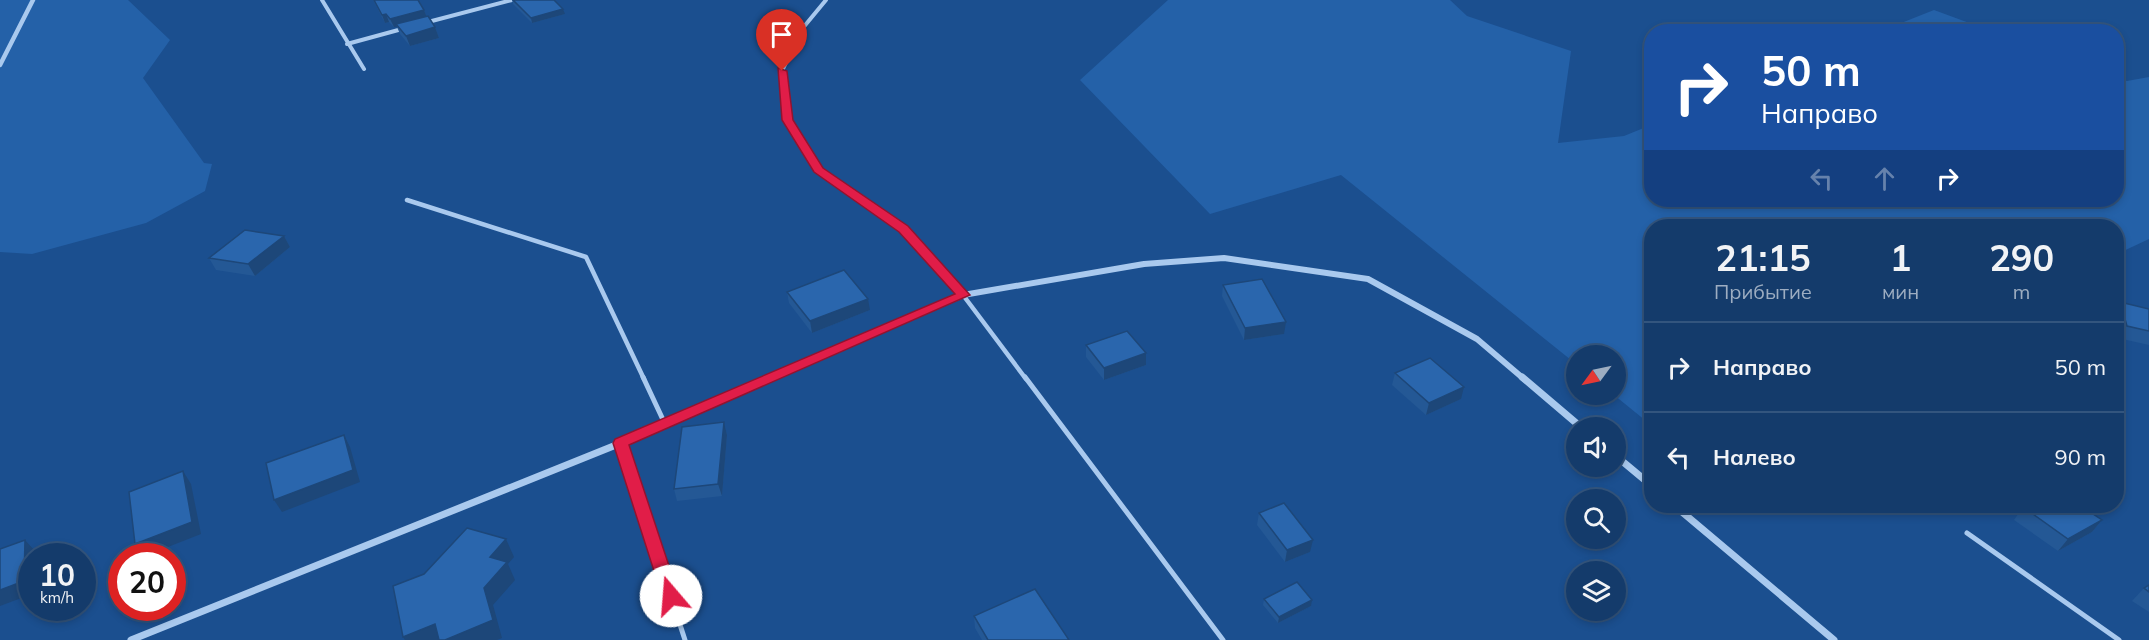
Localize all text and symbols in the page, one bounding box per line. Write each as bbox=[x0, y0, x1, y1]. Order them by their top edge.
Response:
pin bbox=[756, 9, 807, 71]
icon: arrive bbox=[765, 18, 798, 51]
text: 50 m bbox=[1761, 44, 1861, 97]
icon: right bbox=[1662, 48, 1740, 126]
text: Направо bbox=[1761, 96, 1878, 130]
icon: left bbox=[1805, 162, 1838, 195]
icon: ahead bbox=[1868, 162, 1901, 195]
icon: right bbox=[1931, 162, 1964, 195]
text: 21:15 bbox=[1715, 235, 1811, 280]
text: 1 bbox=[1890, 235, 1911, 280]
text: 290 bbox=[1989, 235, 2054, 280]
text: Прибытие bbox=[1714, 279, 1812, 304]
text: мин bbox=[1882, 279, 1919, 304]
text: m bbox=[2013, 279, 2030, 304]
north arrow bbox=[1566, 345, 1626, 405]
map controls bbox=[1566, 345, 1626, 621]
icon: right bbox=[1662, 351, 1695, 384]
text: Направо bbox=[1713, 353, 1811, 381]
text: 50 m bbox=[2055, 353, 2106, 381]
button: sound bbox=[1566, 417, 1626, 477]
icon: left bbox=[1662, 441, 1695, 474]
text: Налево bbox=[1713, 443, 1796, 471]
text: 90 m bbox=[2055, 443, 2106, 471]
button: search bbox=[1566, 489, 1626, 549]
speed limit sign: 20 bbox=[108, 543, 186, 621]
text: 10 bbox=[39, 556, 75, 594]
button: layers bbox=[1566, 561, 1626, 621]
position arrow bbox=[639, 564, 703, 628]
text: km/h bbox=[40, 588, 74, 607]

